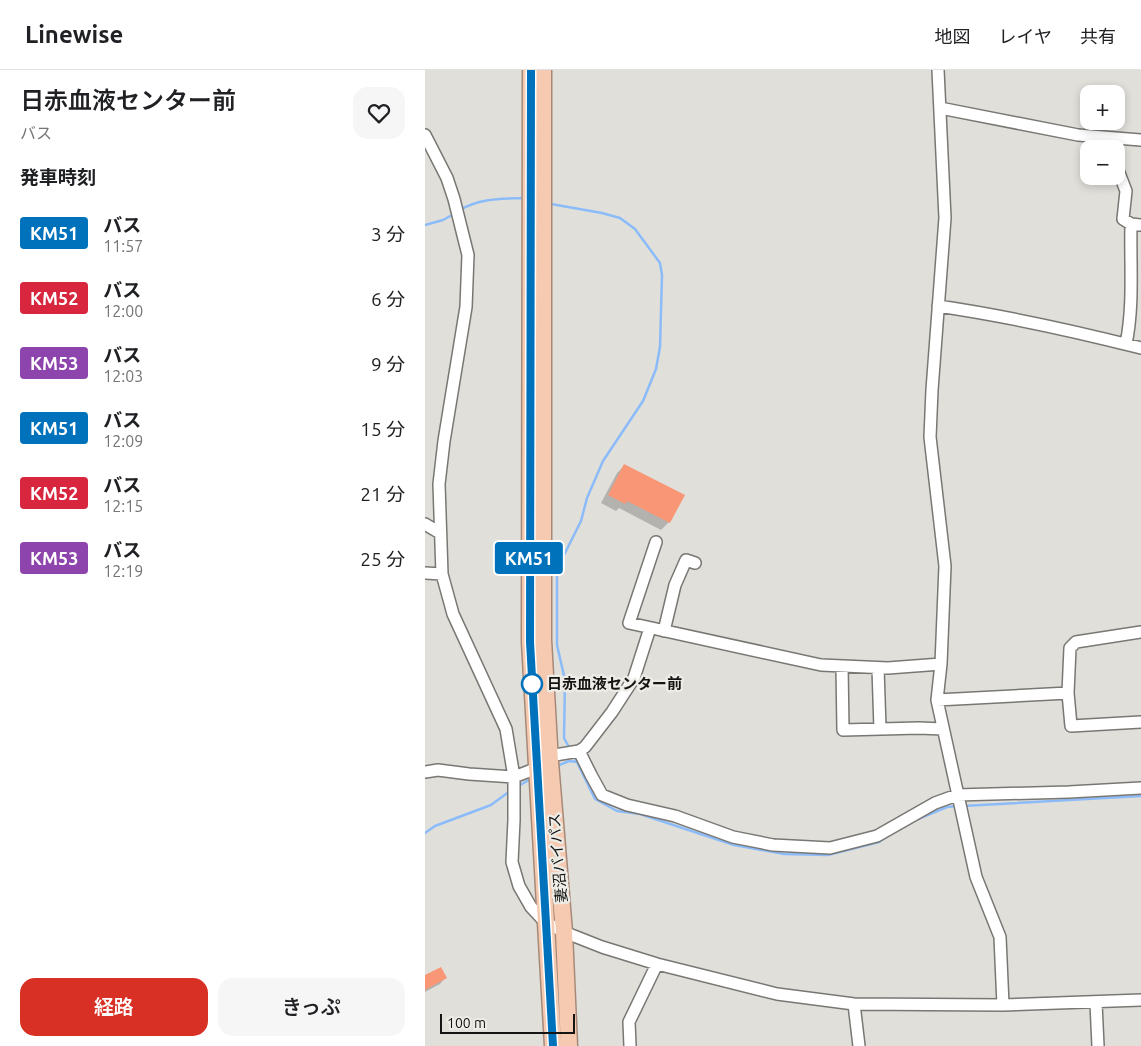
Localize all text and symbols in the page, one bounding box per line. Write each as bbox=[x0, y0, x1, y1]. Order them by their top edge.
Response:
text: Linewise bbox=[25, 21, 123, 48]
text: 地図 bbox=[935, 26, 971, 46]
text: レイヤ bbox=[999, 26, 1052, 46]
text: 共有 bbox=[1080, 26, 1116, 46]
map controls bbox=[1080, 85, 1125, 185]
button: + bbox=[1080, 85, 1125, 130]
text: 日赤血液センター前 bbox=[20, 87, 236, 114]
button: heart bbox=[353, 87, 405, 139]
text: バス bbox=[20, 124, 52, 142]
button: − bbox=[1080, 140, 1125, 185]
text: 発車時刻 bbox=[20, 166, 96, 188]
text: バス bbox=[103, 214, 141, 236]
text: KM51 bbox=[30, 223, 78, 243]
text: 3 分 bbox=[371, 223, 405, 245]
text: 11:57 bbox=[103, 237, 143, 255]
text: バス bbox=[103, 279, 141, 301]
text: KM52 bbox=[30, 288, 78, 308]
text: 6 分 bbox=[371, 288, 405, 310]
text: 12:00 bbox=[103, 302, 143, 320]
text: バス bbox=[103, 344, 141, 366]
text: KM53 bbox=[30, 353, 78, 373]
text: 9 分 bbox=[371, 353, 405, 375]
text: 12:03 bbox=[103, 367, 143, 385]
text: バス bbox=[103, 409, 141, 431]
text: KM51 bbox=[30, 418, 78, 438]
text: 15 分 bbox=[360, 418, 405, 440]
text: 12:09 bbox=[103, 432, 143, 450]
text: バス bbox=[103, 474, 141, 496]
text: KM52 bbox=[30, 483, 78, 503]
text: 21 分 bbox=[360, 483, 405, 505]
text: 12:15 bbox=[103, 497, 143, 515]
text: バス bbox=[103, 539, 141, 561]
line badge: KM51 bbox=[494, 542, 564, 574]
text: KM53 bbox=[30, 548, 78, 568]
text: 25 分 bbox=[360, 548, 405, 570]
text: KM51 bbox=[505, 548, 553, 568]
text: 12:19 bbox=[103, 562, 143, 580]
marker: 日赤血液センター前 bbox=[521, 673, 543, 695]
place label: 日赤血液センター前 bbox=[547, 675, 682, 692]
street label: 妻沼バイパス bbox=[545, 813, 570, 903]
button: 経路 bbox=[20, 978, 208, 1036]
button: きっぷ bbox=[218, 978, 405, 1036]
scale bar bbox=[440, 1011, 575, 1034]
text: 100 m bbox=[447, 1015, 486, 1031]

